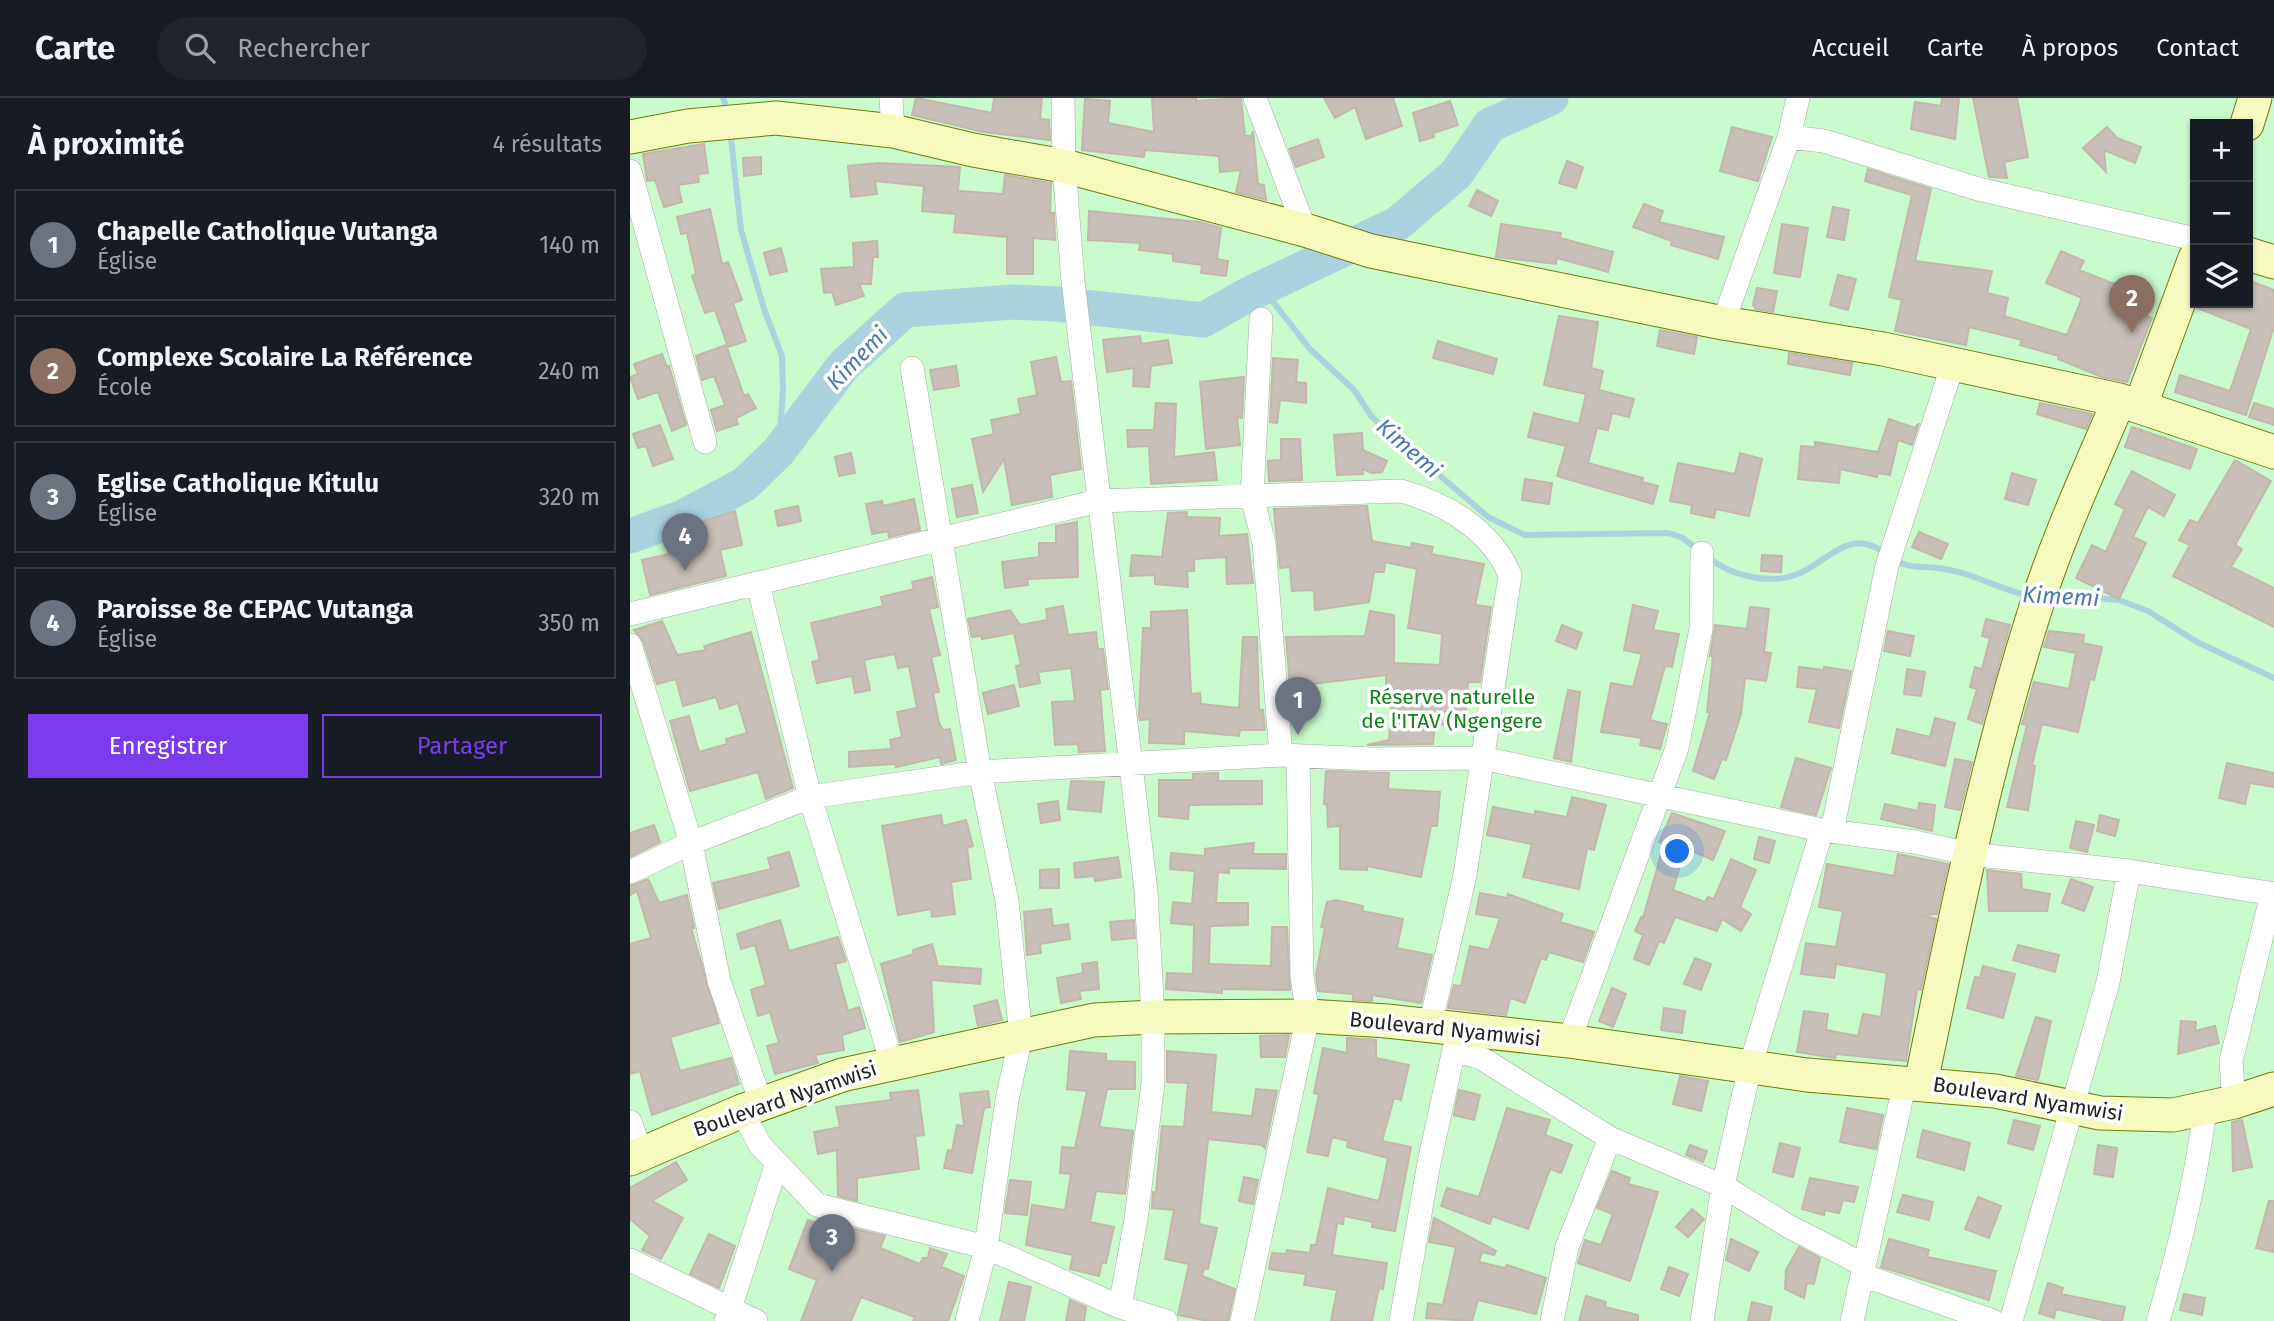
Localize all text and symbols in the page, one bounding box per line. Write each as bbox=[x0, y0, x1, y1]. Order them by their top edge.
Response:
search box bbox=[157, 17, 647, 80]
text: Carte bbox=[35, 28, 115, 68]
icon: search bbox=[181, 29, 219, 67]
text: Rechercher bbox=[237, 33, 370, 64]
text: Accueil bbox=[1812, 34, 1889, 62]
text: Carte bbox=[1927, 34, 1984, 62]
text: À propos bbox=[2022, 34, 2118, 62]
text: Contact bbox=[2156, 34, 2239, 62]
map controls bbox=[2190, 119, 2253, 308]
button: + bbox=[2190, 119, 2253, 182]
text: À proximité bbox=[28, 126, 184, 162]
text: 4 résultats bbox=[492, 130, 602, 158]
button: − bbox=[2190, 182, 2253, 245]
text: Chapelle Catholique Vutanga bbox=[97, 216, 438, 247]
text: 1 bbox=[48, 231, 58, 259]
text: 140 m bbox=[539, 231, 600, 259]
button: layers bbox=[2190, 245, 2253, 308]
text: Église bbox=[97, 247, 157, 275]
pin: 2 bbox=[2109, 275, 2155, 333]
water label: Kimemi bbox=[820, 320, 894, 395]
text: Complexe Scolaire La Référence bbox=[97, 342, 473, 373]
text: 2 bbox=[47, 357, 59, 385]
text: 240 m bbox=[538, 357, 600, 385]
text: École bbox=[97, 373, 152, 401]
water label: Kimemi bbox=[1371, 412, 1448, 484]
text: Eglise Catholique Kitulu bbox=[97, 468, 379, 499]
text: 3 bbox=[47, 483, 59, 511]
text: 320 m bbox=[539, 483, 600, 511]
text: Église bbox=[97, 499, 157, 527]
pin: 4 bbox=[662, 513, 708, 571]
water label: Kimemi bbox=[2022, 580, 2101, 612]
text: Paroisse 8e CEPAC Vutanga bbox=[97, 594, 414, 625]
text: 4 bbox=[47, 609, 60, 637]
text: 350 m bbox=[538, 609, 600, 637]
text: Église bbox=[97, 625, 157, 653]
pin: 1 bbox=[1275, 677, 1321, 735]
park label: Réserve naturelle de l'ITAV (Ngengere bbox=[1361, 684, 1543, 734]
button: Enregistrer bbox=[28, 714, 308, 778]
button: Partager bbox=[322, 714, 602, 778]
your location bbox=[1660, 834, 1694, 868]
street label: Boulevard Nyamwisi bbox=[1348, 1006, 1542, 1052]
street label: Boulevard Nyamwisi bbox=[690, 1055, 880, 1143]
street label: Boulevard Nyamwisi bbox=[1931, 1071, 2125, 1127]
pin: 3 bbox=[809, 1214, 855, 1272]

